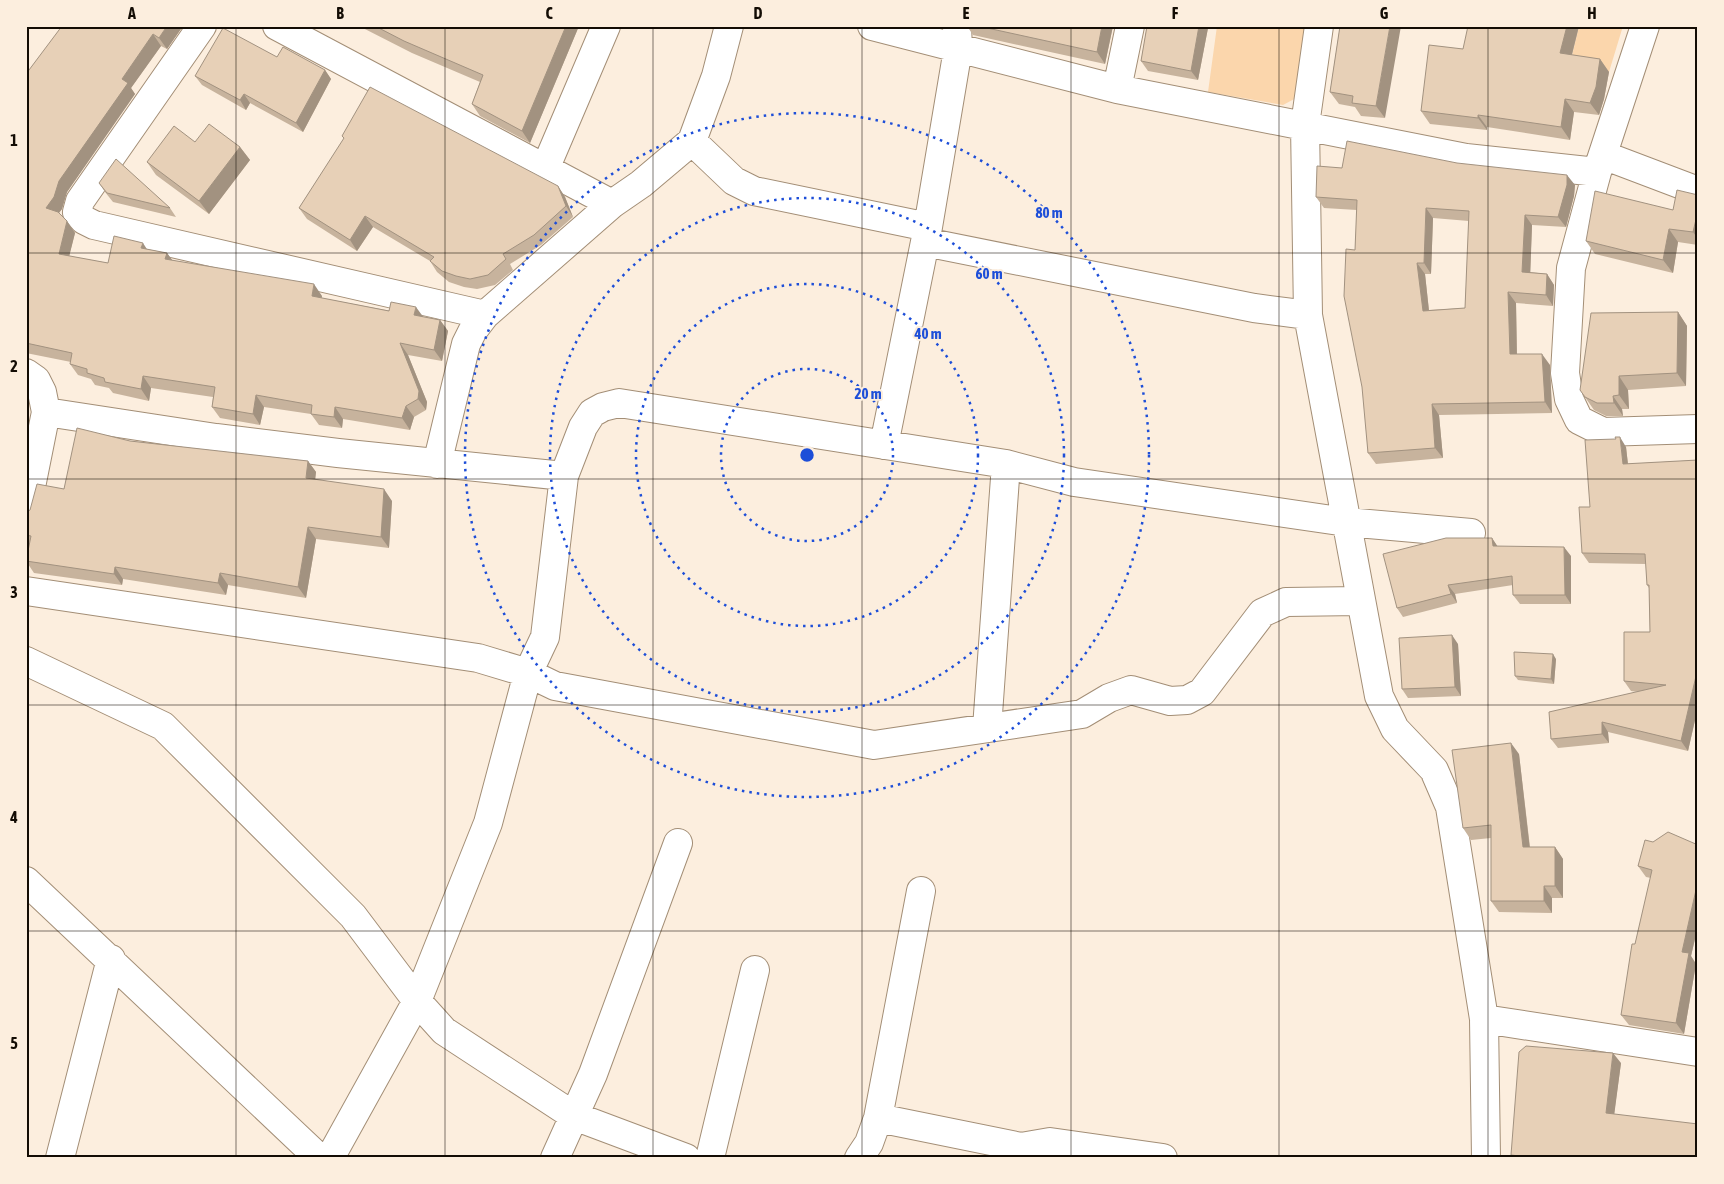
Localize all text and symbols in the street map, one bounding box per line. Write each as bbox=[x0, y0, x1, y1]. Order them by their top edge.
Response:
text: A bbox=[127, 4, 136, 22]
text: B bbox=[336, 4, 344, 22]
text: C bbox=[545, 4, 553, 22]
text: D bbox=[754, 4, 763, 22]
text: E bbox=[963, 4, 970, 22]
text: F bbox=[1172, 4, 1179, 22]
text: G bbox=[1380, 4, 1389, 22]
text: H bbox=[1587, 4, 1597, 22]
text: 1 bbox=[10, 131, 18, 149]
text: 80 m bbox=[1036, 204, 1063, 221]
text: 60 m bbox=[976, 265, 1003, 282]
text: 40 m bbox=[914, 325, 942, 342]
text: 2 bbox=[10, 357, 18, 375]
text: 20 m bbox=[855, 385, 882, 402]
centre of rings bbox=[798, 446, 816, 464]
text: 3 bbox=[10, 583, 18, 601]
text: 4 bbox=[9, 808, 18, 826]
text: 5 bbox=[10, 1034, 18, 1052]

